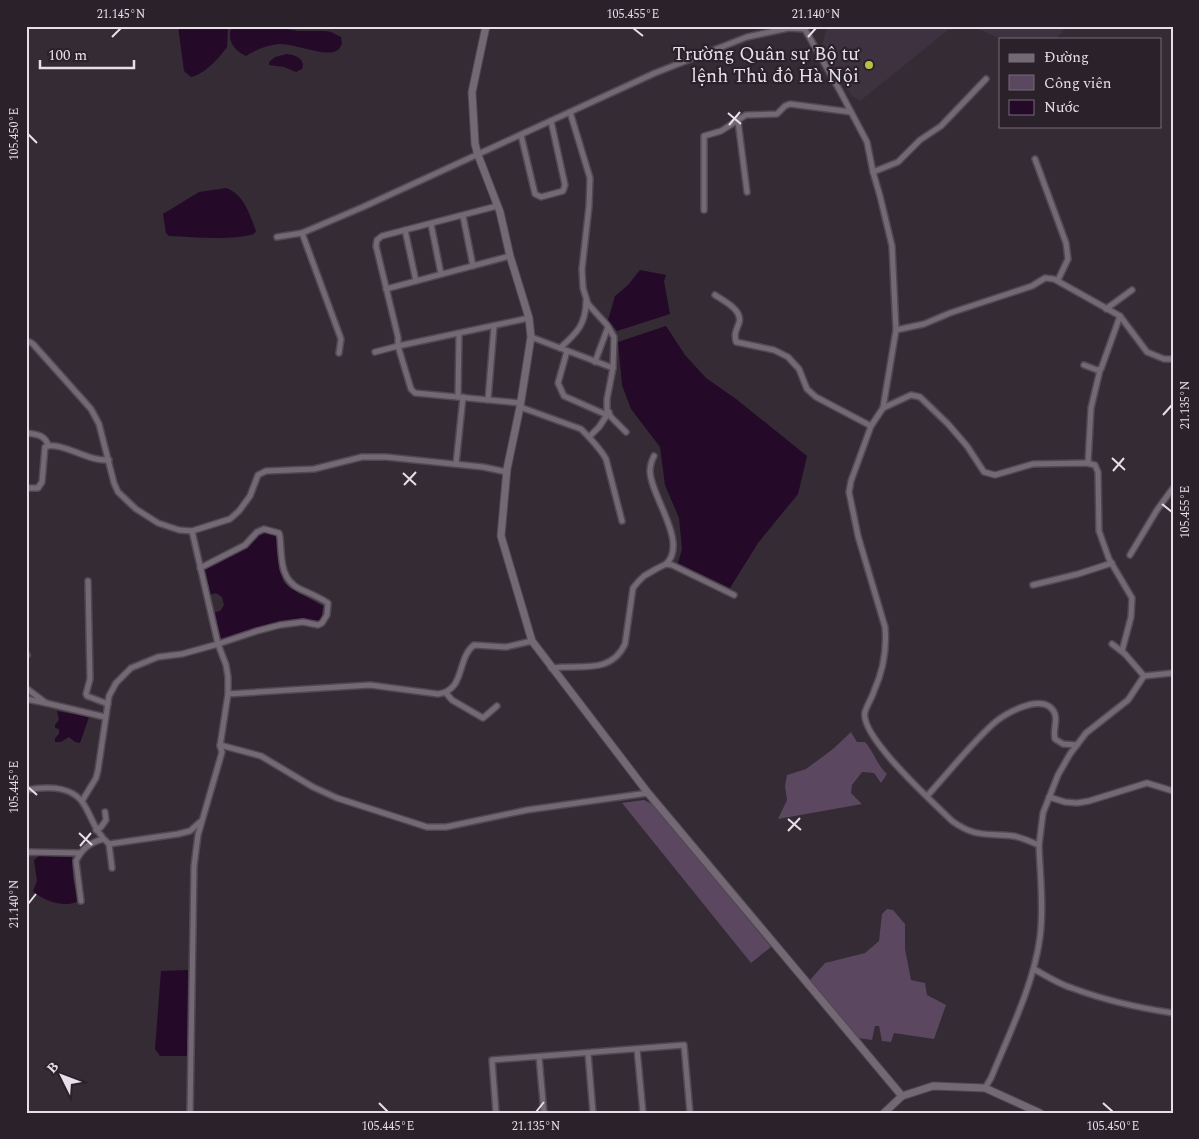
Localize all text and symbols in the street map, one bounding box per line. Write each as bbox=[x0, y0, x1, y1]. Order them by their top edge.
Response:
text: 21.145°N bbox=[97, 5, 145, 24]
text: 105.455°E bbox=[607, 5, 659, 24]
text: 21.140°N bbox=[792, 5, 840, 24]
scale bar bbox=[40, 38, 134, 70]
legend bbox=[999, 38, 1162, 128]
place label: Trường Quân sự Bộ tư lệnh Thủ đô Hà Nội bbox=[672, 40, 860, 91]
text: 100 m bbox=[48, 44, 87, 67]
text: Đường bbox=[1044, 46, 1089, 69]
marker: Trường Quân sự Bộ tư lệnh Thủ đô Hà Nội bbox=[863, 59, 875, 71]
text: Công viên bbox=[1044, 72, 1112, 95]
text: Nước bbox=[1044, 96, 1080, 119]
text: 105.450°E bbox=[5, 108, 24, 160]
text: 21.135°N bbox=[1176, 381, 1195, 429]
text: 105.455°E bbox=[1176, 486, 1195, 538]
text: 105.445°E bbox=[5, 761, 24, 813]
text: 21.140°N bbox=[5, 880, 24, 928]
north arrow bbox=[38, 1052, 88, 1102]
text: B bbox=[42, 1057, 64, 1078]
text: 105.445°E bbox=[362, 1117, 414, 1136]
text: 21.135°N bbox=[512, 1117, 560, 1136]
text: 105.450°E bbox=[1087, 1117, 1139, 1136]

